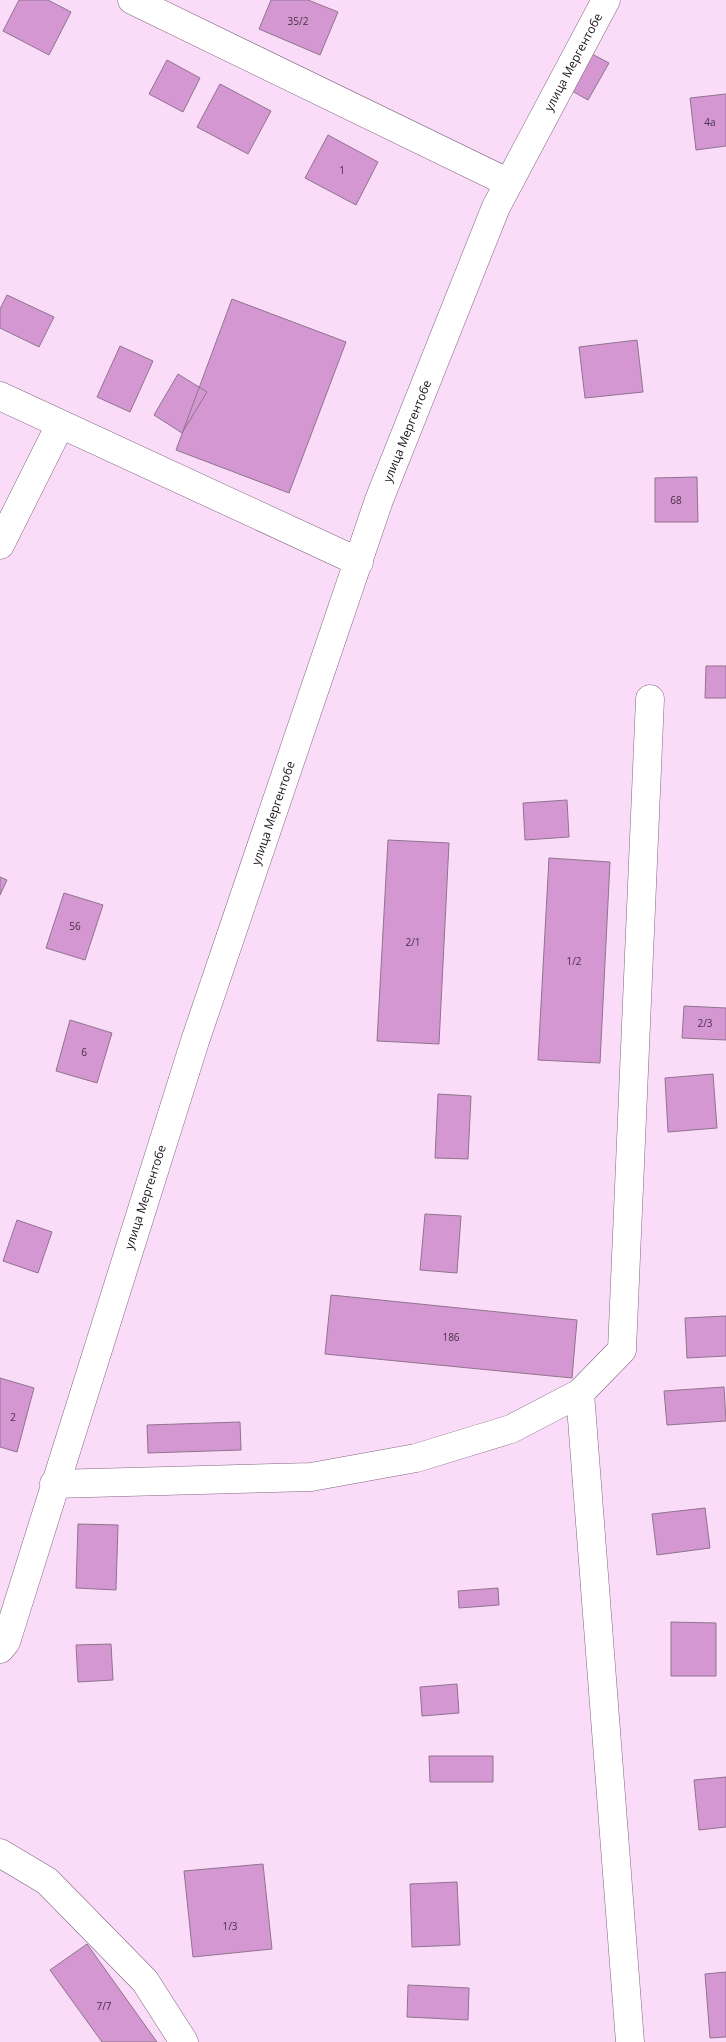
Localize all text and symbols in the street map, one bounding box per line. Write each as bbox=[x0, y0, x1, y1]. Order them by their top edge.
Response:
street label: улица Мергентобе bbox=[540, 10, 606, 114]
house number: 35/2 bbox=[288, 14, 309, 28]
house number: 4а bbox=[704, 115, 716, 129]
house number: 1 bbox=[339, 163, 345, 177]
street label: улица Мергентобе bbox=[379, 377, 435, 485]
house number: 68 bbox=[670, 493, 682, 507]
street label: улица Мергентобе bbox=[247, 758, 299, 867]
house number: 56 bbox=[69, 919, 81, 933]
house number: 2/1 bbox=[405, 935, 421, 949]
house number: 1/2 bbox=[566, 954, 582, 968]
house number: 2/3 bbox=[697, 1016, 713, 1030]
house number: 6 bbox=[81, 1045, 87, 1059]
street label: улица Мергентобе bbox=[120, 1142, 170, 1251]
house number: 186 bbox=[442, 1330, 460, 1344]
house number: 2 bbox=[10, 1410, 16, 1424]
house number: 1/3 bbox=[222, 1919, 238, 1933]
house number: 7/7 bbox=[96, 1999, 112, 2013]

